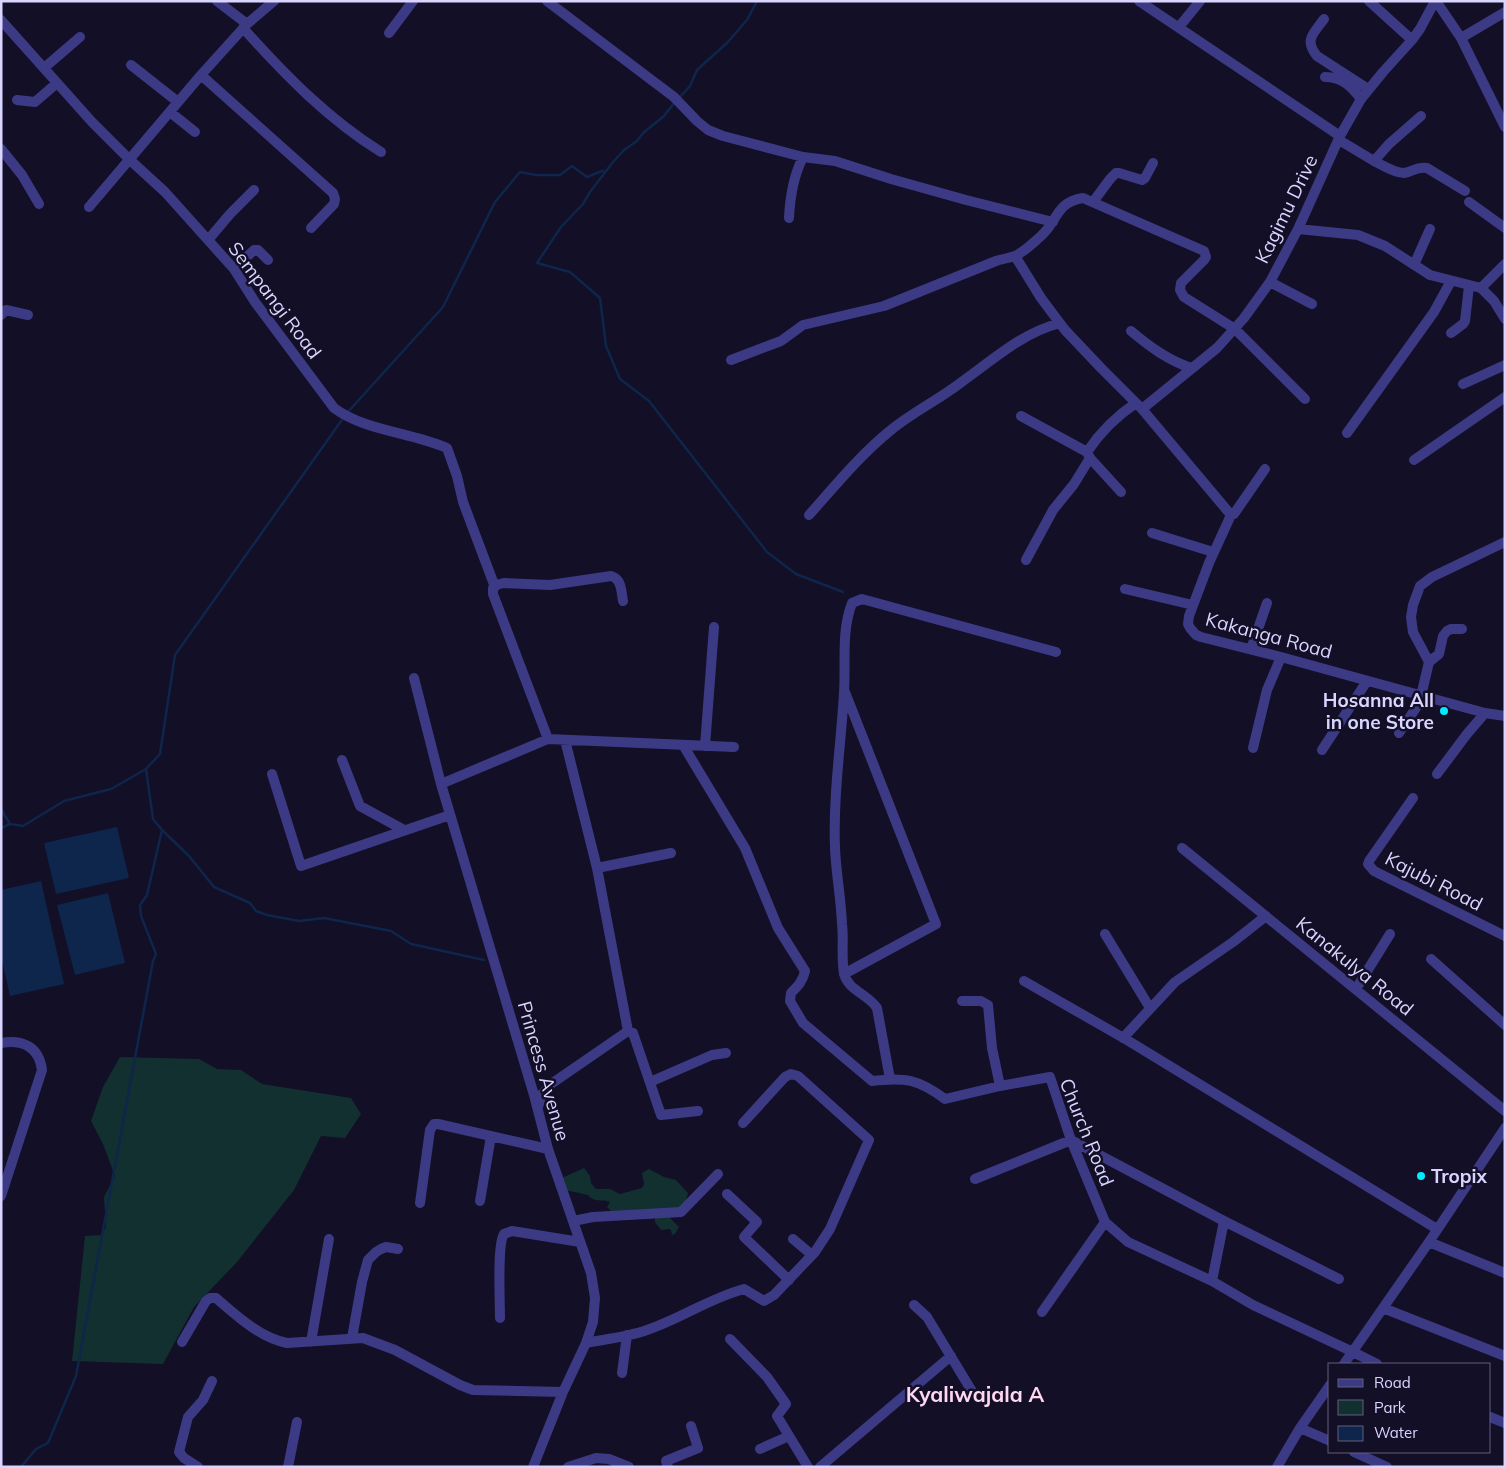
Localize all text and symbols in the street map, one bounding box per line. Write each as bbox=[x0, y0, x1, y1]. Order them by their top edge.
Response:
street label: Kagimu Drive bbox=[1249, 151, 1323, 267]
street label: Sempangi Road bbox=[223, 237, 327, 363]
street label: Kakanga Road bbox=[1203, 607, 1335, 663]
place label: Hosanna All in one Store bbox=[1323, 688, 1434, 734]
marker: Hosanna All in one Store bbox=[1438, 705, 1450, 717]
street label: Kajubi Road bbox=[1381, 846, 1487, 916]
street label: Kanakulya Road bbox=[1291, 911, 1419, 1021]
street label: Princess Avenue bbox=[513, 998, 575, 1144]
street label: Church Road bbox=[1055, 1075, 1119, 1189]
place label: Tropix bbox=[1431, 1164, 1488, 1188]
marker: Tropix bbox=[1415, 1170, 1427, 1182]
legend bbox=[1328, 1363, 1491, 1453]
text: Road bbox=[1374, 1373, 1411, 1392]
district label: Kyaliwajala A bbox=[906, 1381, 1044, 1407]
text: Park bbox=[1374, 1398, 1406, 1417]
text: Water bbox=[1374, 1423, 1418, 1442]

